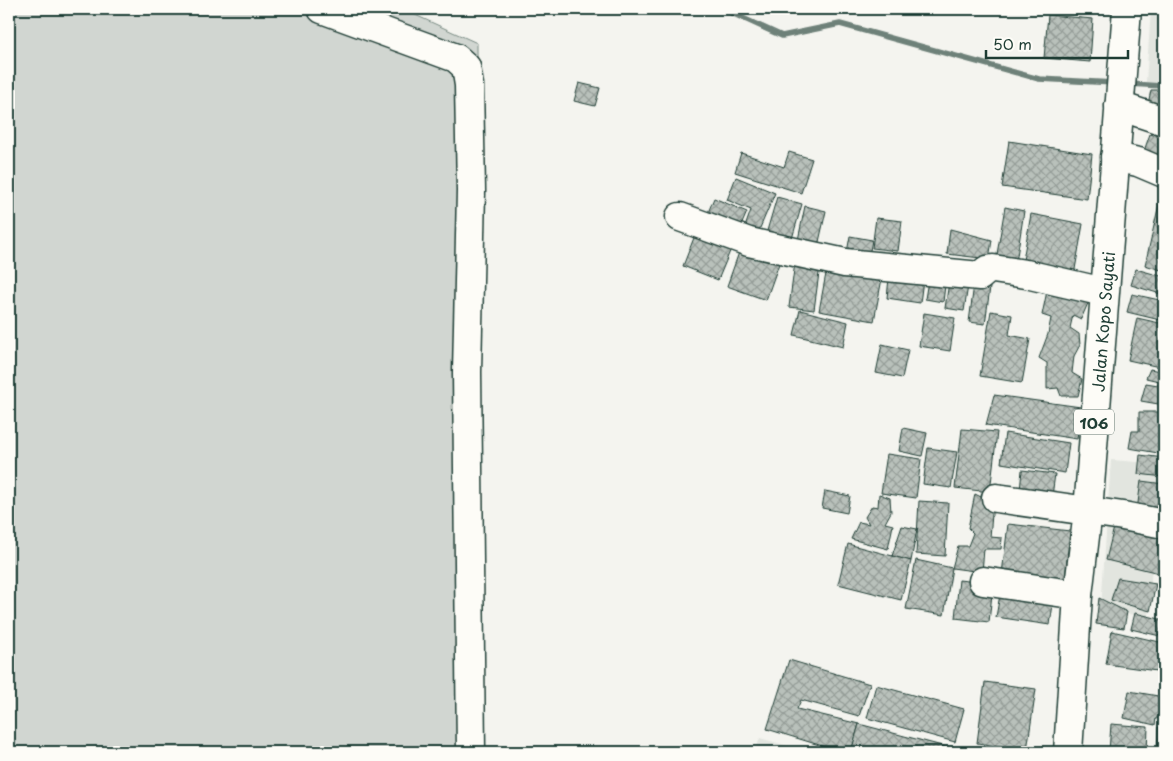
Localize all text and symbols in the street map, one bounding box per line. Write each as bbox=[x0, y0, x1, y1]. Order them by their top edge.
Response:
scale bar bbox=[986, 28, 1128, 60]
text: 50 m bbox=[993, 32, 1032, 55]
street label: Jalan Kopo Sayati bbox=[1085, 250, 1120, 393]
road number: 106 bbox=[1074, 410, 1114, 434]

